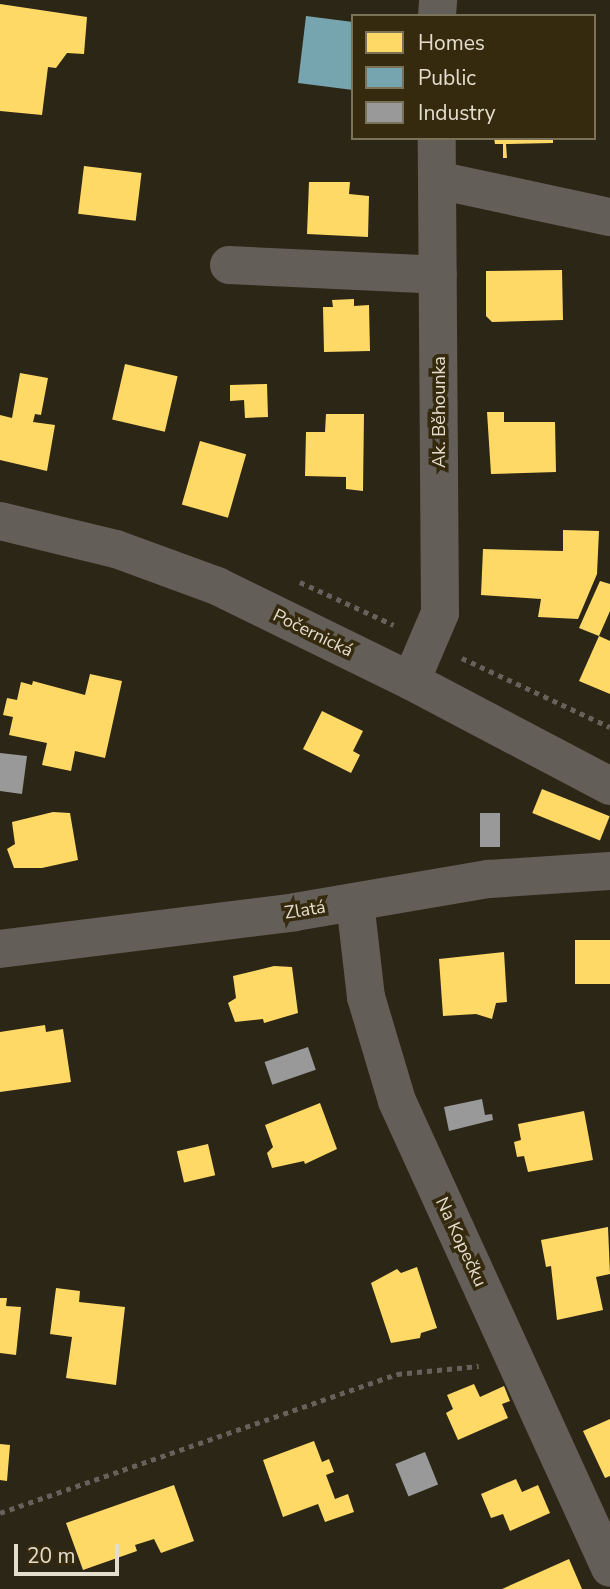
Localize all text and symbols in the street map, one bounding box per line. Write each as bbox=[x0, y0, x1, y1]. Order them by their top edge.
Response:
legend bbox=[351, 14, 596, 140]
text: Homes bbox=[418, 29, 485, 57]
text: Public bbox=[418, 64, 476, 92]
text: Industry bbox=[418, 99, 496, 127]
street label: Ak. Běhounka bbox=[428, 356, 450, 468]
street label: Počernická bbox=[269, 604, 357, 662]
street label: Zlatá bbox=[283, 896, 327, 924]
street label: Na Kopečku bbox=[431, 1194, 491, 1290]
scale bar bbox=[18, 1530, 122, 1574]
text: 20 m bbox=[27, 1542, 76, 1570]

